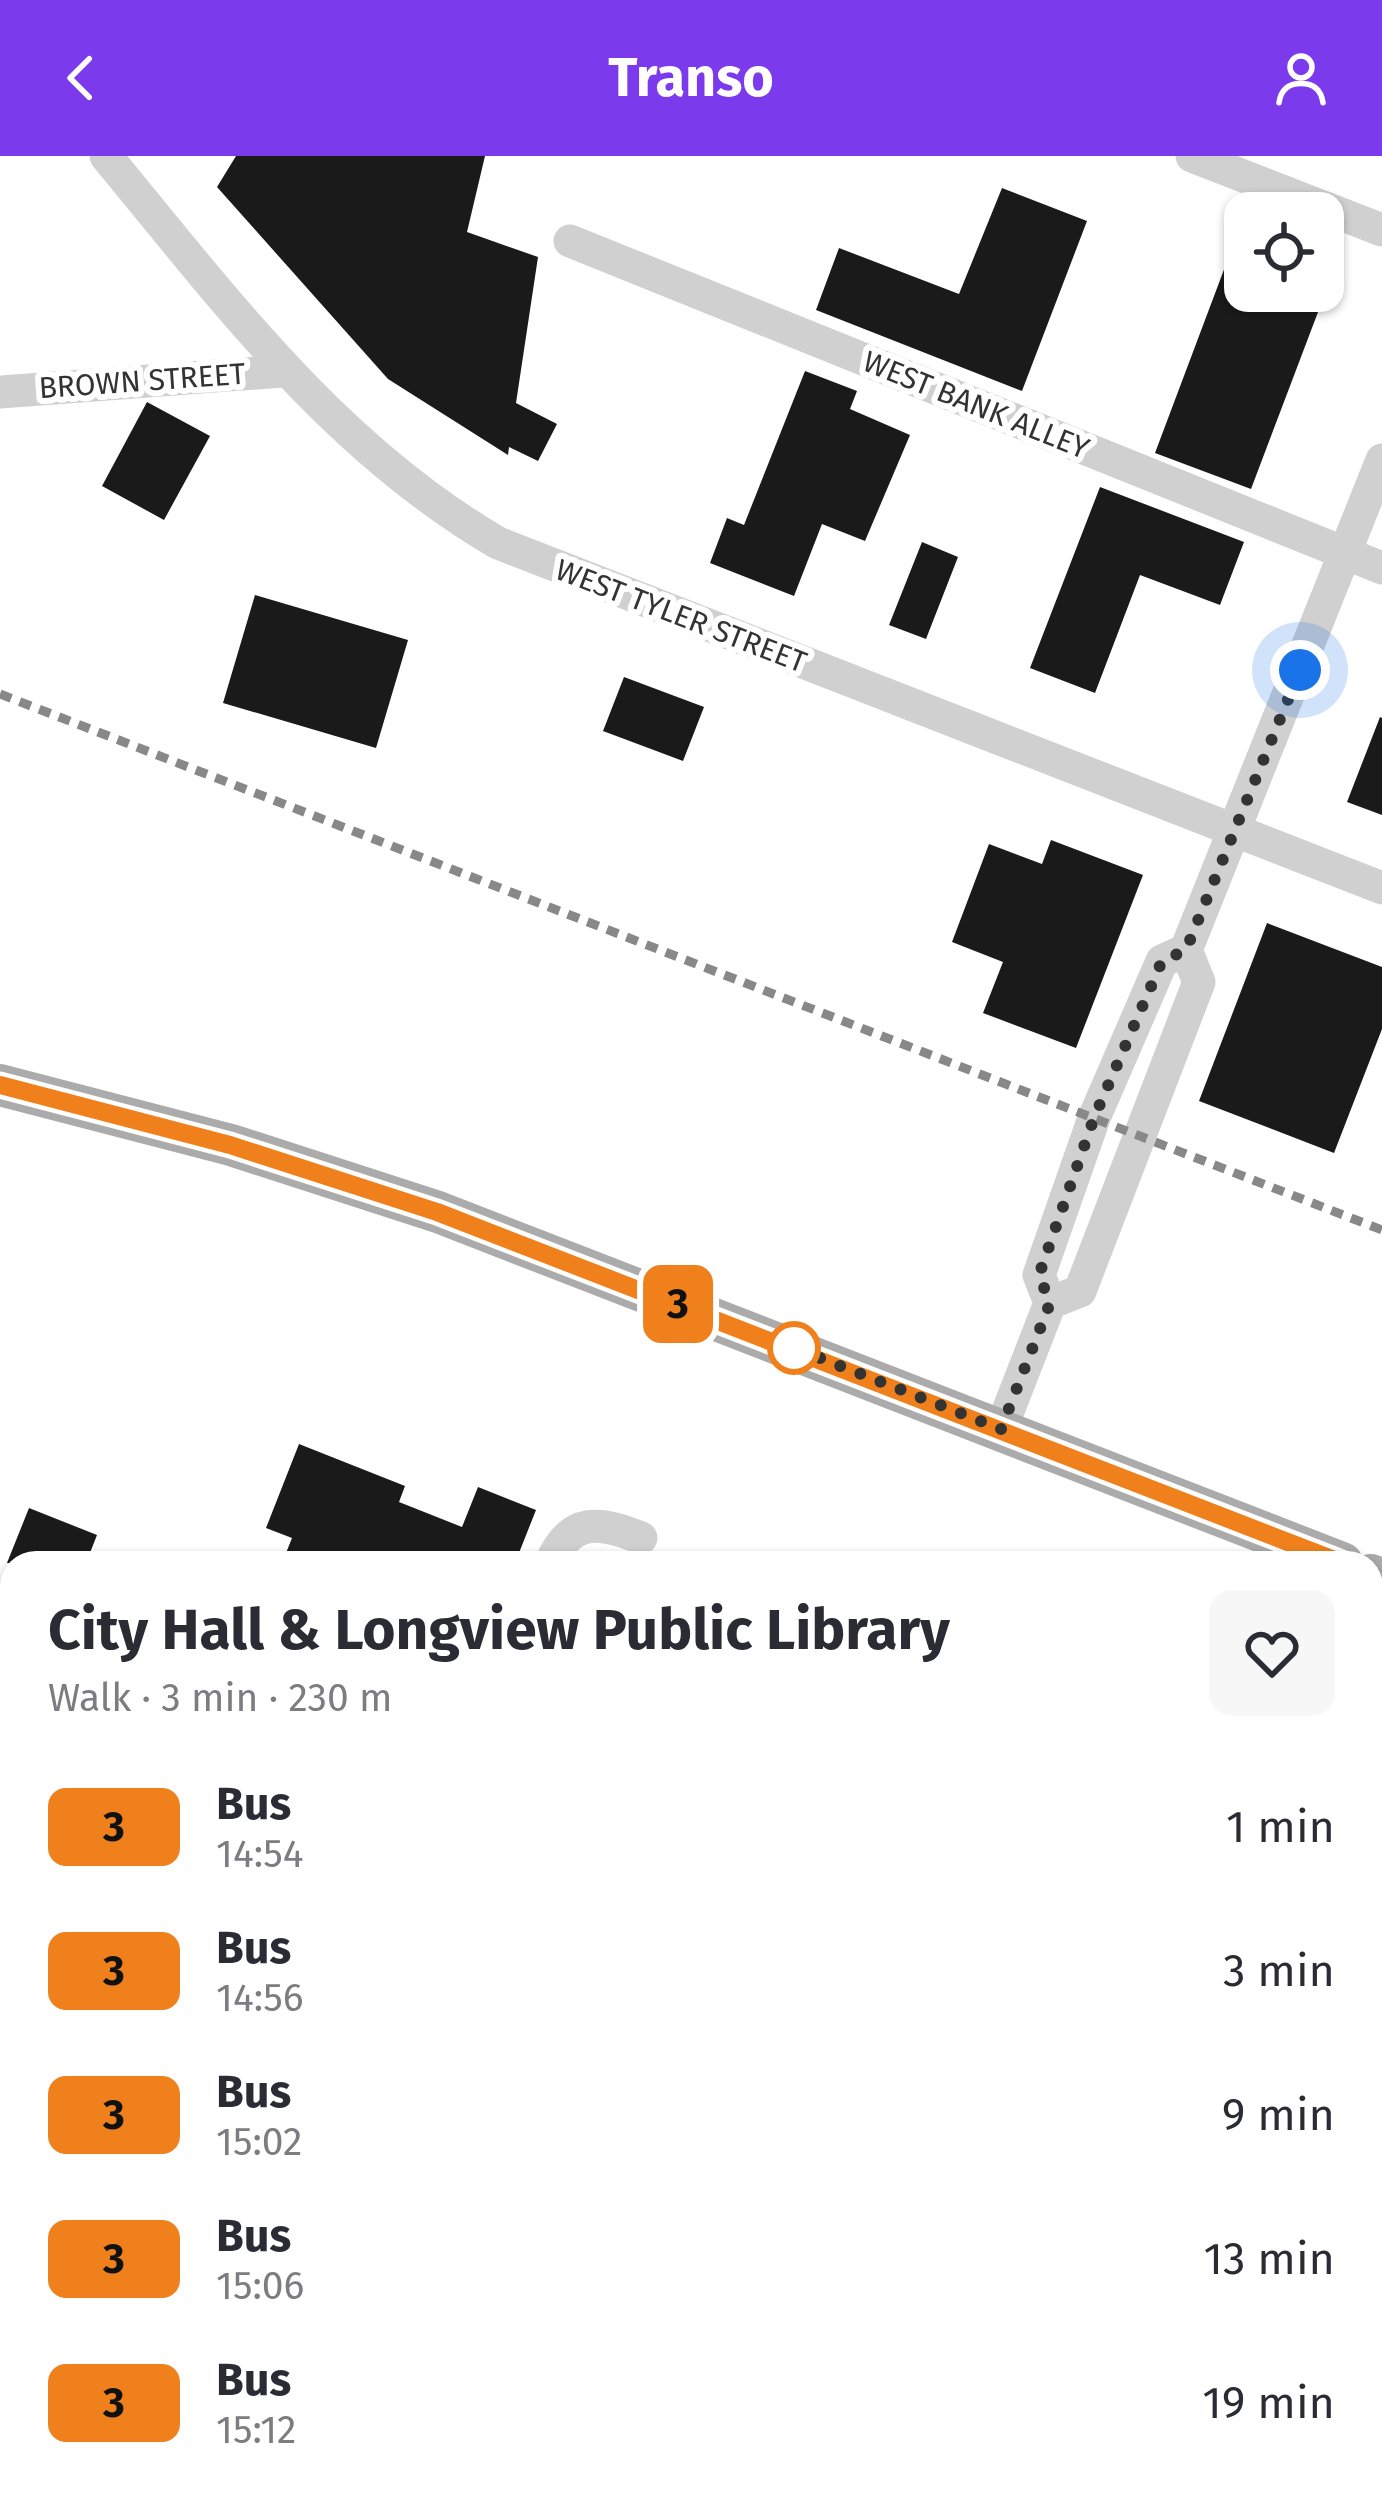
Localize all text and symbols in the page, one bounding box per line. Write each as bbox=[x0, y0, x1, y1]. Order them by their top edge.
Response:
icon: back bbox=[48, 45, 114, 111]
icon: person bbox=[1268, 45, 1334, 111]
text: Transo bbox=[608, 46, 774, 110]
map controls bbox=[1224, 192, 1344, 312]
button: locate bbox=[1224, 192, 1344, 312]
street label: WEST BANK ALLEY bbox=[858, 343, 1095, 467]
street label: BROWN STREET bbox=[37, 356, 247, 406]
street label: WEST TYLER STREET bbox=[550, 552, 812, 681]
your location bbox=[1270, 640, 1330, 700]
line badge: 3 bbox=[639, 1265, 717, 1343]
text: 3 bbox=[667, 1279, 689, 1329]
unlabelled marker bbox=[769, 1323, 819, 1373]
button: heart bbox=[1209, 1590, 1335, 1716]
text: City Hall & Longview Public Library bbox=[48, 1596, 950, 1664]
text: Walk · 3 min · 230 m bbox=[48, 1675, 393, 1721]
text: Bus bbox=[216, 1777, 291, 1831]
text: 1 min bbox=[1226, 1800, 1335, 1854]
text: 3 bbox=[103, 1802, 125, 1852]
text: 14:54 bbox=[216, 1831, 303, 1877]
text: Bus bbox=[216, 1921, 291, 1975]
text: 3 min bbox=[1223, 1944, 1335, 1998]
text: 3 bbox=[103, 1946, 125, 1996]
text: 14:56 bbox=[216, 1975, 303, 2021]
text: Bus bbox=[216, 2065, 291, 2119]
text: 9 min bbox=[1222, 2088, 1335, 2142]
text: 3 bbox=[103, 2090, 125, 2140]
text: 15:02 bbox=[216, 2119, 302, 2165]
text: Bus bbox=[216, 2209, 291, 2263]
text: 13 min bbox=[1204, 2232, 1335, 2286]
text: 3 bbox=[103, 2234, 125, 2284]
text: 15:06 bbox=[216, 2263, 304, 2309]
text: Bus bbox=[216, 2353, 291, 2407]
text: 19 min bbox=[1202, 2376, 1335, 2430]
text: 3 bbox=[103, 2378, 125, 2428]
text: 15:12 bbox=[216, 2407, 296, 2453]

